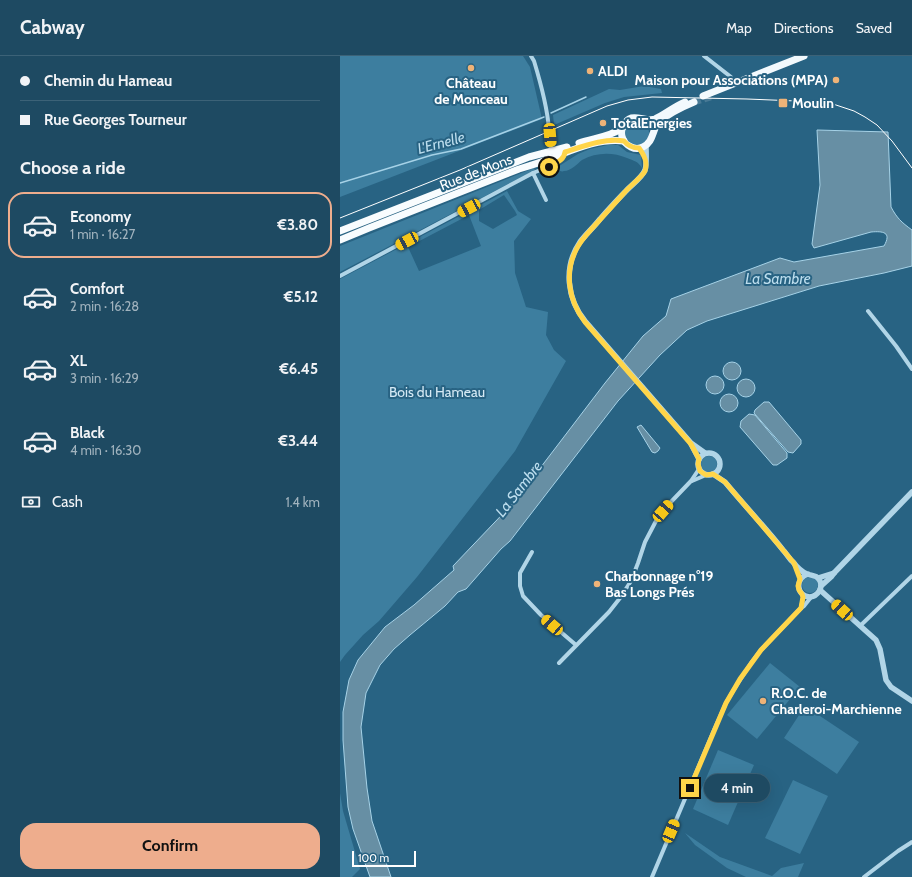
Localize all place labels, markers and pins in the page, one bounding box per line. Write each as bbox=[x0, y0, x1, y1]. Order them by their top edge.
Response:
place label: ALDI bbox=[598, 62, 628, 80]
marker: Château de Monceau bbox=[466, 63, 476, 73]
marker: ALDI bbox=[585, 66, 595, 76]
place label: Maison pour Associations (MPA) bbox=[635, 71, 828, 89]
place label: Château de Monceau bbox=[434, 74, 508, 108]
marker: Maison pour Associations (MPA) bbox=[831, 75, 841, 85]
place label: Moulin bbox=[792, 94, 834, 112]
marker: Moulin bbox=[777, 97, 789, 109]
place label: TotalEnergies bbox=[611, 114, 692, 132]
marker: TotalEnergies bbox=[598, 118, 608, 128]
place label: Charbonnage n°19 Bas Longs Prés bbox=[605, 567, 713, 601]
marker: Charbonnage n°19 Bas Longs Prés bbox=[592, 579, 602, 589]
place label: R.O.C. de Charleroi-Marchienne bbox=[771, 684, 902, 718]
marker: R.O.C. de Charleroi-Marchienne bbox=[758, 696, 768, 706]

